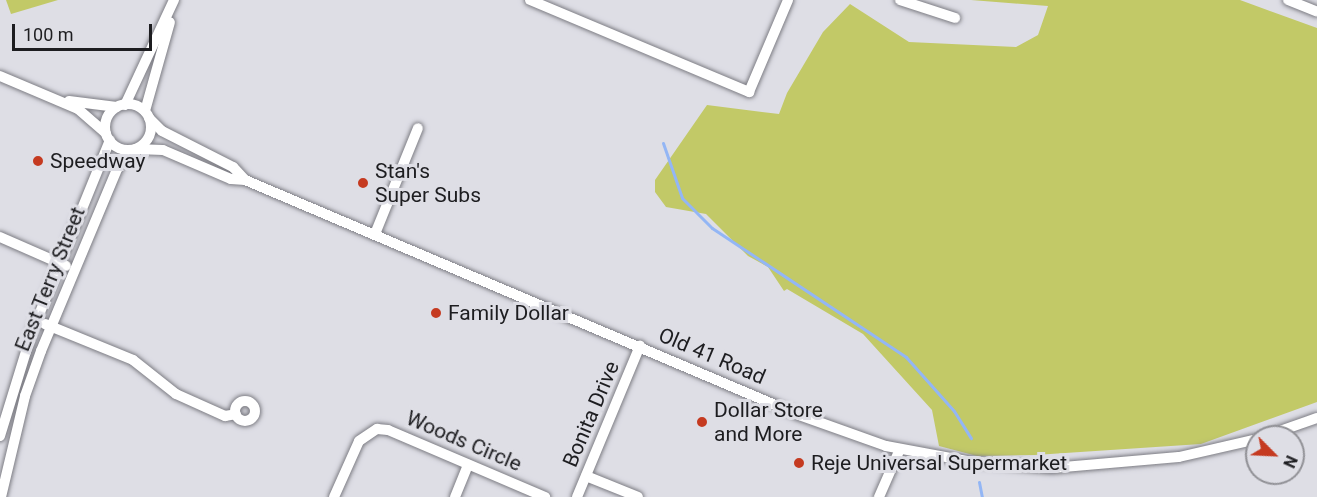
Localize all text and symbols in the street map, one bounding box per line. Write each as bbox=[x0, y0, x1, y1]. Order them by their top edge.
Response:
scale bar bbox=[15, 12, 154, 50]
text: 100 m bbox=[23, 24, 74, 45]
place label: Speedway bbox=[50, 148, 145, 174]
marker: Speedway bbox=[31, 154, 45, 168]
place label: Stan's Super Subs bbox=[375, 158, 481, 208]
marker: Stan's Super Subs bbox=[356, 176, 370, 190]
street label: East Terry Street bbox=[9, 203, 91, 355]
place label: Family Dollar bbox=[448, 300, 569, 326]
marker: Family Dollar bbox=[429, 306, 443, 320]
street label: Old 41 Road bbox=[655, 322, 769, 390]
street label: Bonita Drive bbox=[557, 357, 625, 471]
place label: Dollar Store and More bbox=[714, 397, 823, 447]
street label: Woods Circle bbox=[402, 405, 526, 477]
marker: Dollar Store and More bbox=[695, 415, 709, 429]
north arrow bbox=[1245, 425, 1305, 485]
place label: Reje Universal Supermarket bbox=[811, 450, 1067, 476]
text: N bbox=[1279, 453, 1301, 471]
marker: Reje Universal Supermarket bbox=[792, 456, 806, 470]

